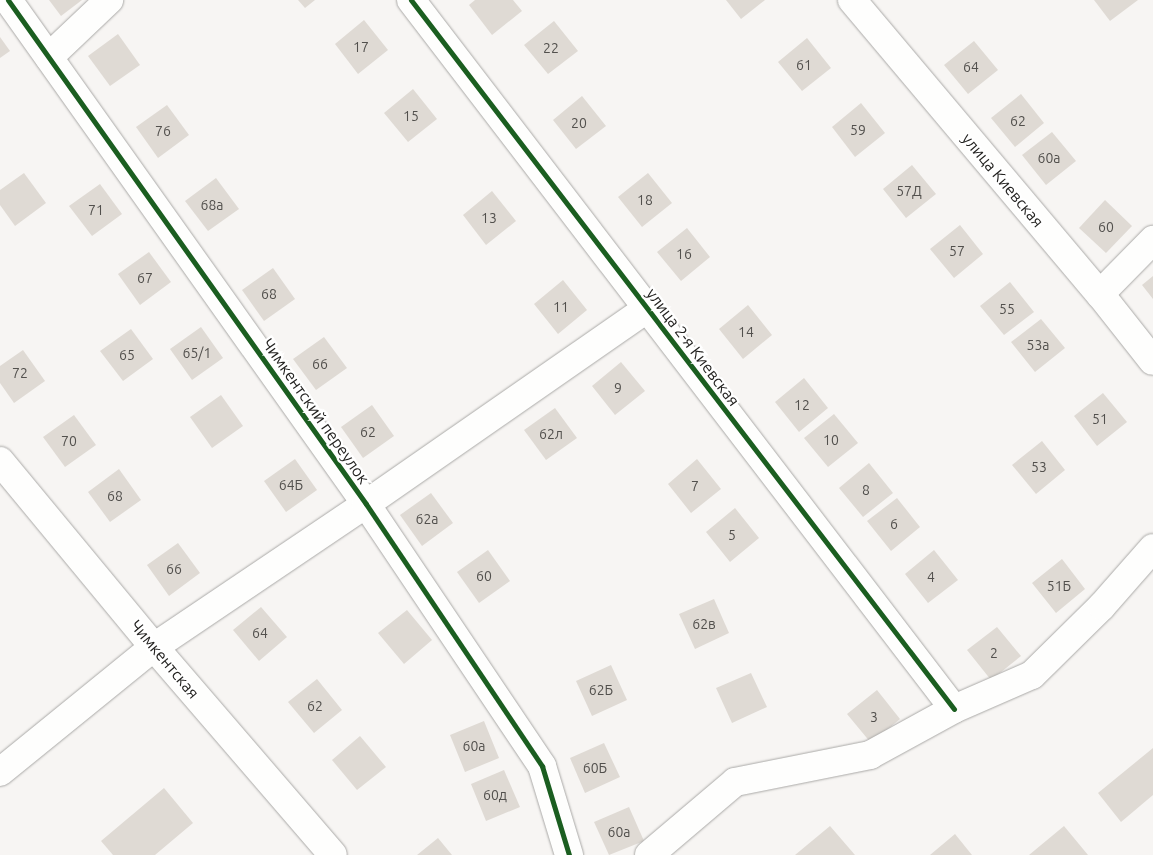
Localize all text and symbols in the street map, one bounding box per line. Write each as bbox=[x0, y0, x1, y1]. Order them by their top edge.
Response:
house number: 17 bbox=[353, 39, 369, 55]
house number: 22 bbox=[543, 40, 559, 56]
house number: 61 bbox=[796, 57, 812, 73]
house number: 64 bbox=[963, 59, 979, 75]
house number: 15 bbox=[403, 108, 419, 124]
house number: 62 bbox=[1010, 113, 1026, 129]
house number: 20 bbox=[571, 115, 587, 131]
house number: 59 bbox=[850, 122, 866, 138]
house number: 76 bbox=[155, 123, 171, 139]
street label: улица Киевская bbox=[958, 129, 1048, 231]
house number: 60а bbox=[1038, 150, 1060, 166]
house number: 57Д bbox=[896, 183, 922, 199]
house number: 18 bbox=[637, 192, 653, 208]
house number: 68а bbox=[201, 197, 223, 213]
house number: 71 bbox=[88, 202, 104, 218]
house number: 13 bbox=[481, 210, 497, 226]
house number: 60 bbox=[1098, 219, 1114, 235]
house number: 57 bbox=[949, 243, 965, 259]
house number: 16 bbox=[676, 246, 692, 262]
house number: 67 bbox=[137, 270, 153, 286]
street label: улица 2-я Киевская bbox=[642, 284, 744, 410]
house number: 68 bbox=[261, 286, 277, 302]
house number: 11 bbox=[553, 299, 569, 315]
house number: 55 bbox=[999, 301, 1015, 317]
house number: 14 bbox=[738, 324, 754, 340]
street label: Чимкентский переулок bbox=[258, 335, 374, 487]
house number: 53а bbox=[1027, 337, 1049, 353]
house number: 65/1 bbox=[183, 345, 211, 361]
house number: 65 bbox=[119, 347, 135, 363]
house number: 66 bbox=[312, 356, 328, 372]
house number: 72 bbox=[12, 365, 28, 381]
house number: 9 bbox=[614, 380, 622, 396]
house number: 12 bbox=[794, 397, 810, 413]
house number: 51 bbox=[1092, 411, 1108, 427]
house number: 62 bbox=[360, 424, 376, 440]
house number: 62л bbox=[539, 426, 563, 442]
house number: 10 bbox=[823, 432, 839, 448]
house number: 70 bbox=[61, 433, 77, 449]
house number: 53 bbox=[1031, 459, 1047, 475]
house number: 64Б bbox=[279, 477, 303, 493]
house number: 7 bbox=[691, 478, 699, 494]
house number: 8 bbox=[862, 482, 870, 498]
house number: 68 bbox=[107, 488, 123, 504]
house number: 62а bbox=[416, 511, 438, 527]
house number: 6 bbox=[890, 516, 898, 532]
house number: 5 bbox=[728, 527, 736, 543]
house number: 66 bbox=[166, 561, 182, 577]
house number: 60 bbox=[476, 568, 492, 584]
house number: 4 bbox=[927, 569, 935, 585]
house number: 51Б bbox=[1047, 578, 1071, 594]
street label: Чимкентская bbox=[127, 616, 203, 702]
house number: 62в bbox=[692, 616, 716, 632]
house number: 64 bbox=[252, 625, 268, 641]
house number: 2 bbox=[990, 645, 998, 661]
house number: 62Б bbox=[589, 682, 613, 698]
house number: 62 bbox=[307, 698, 323, 714]
house number: 3 bbox=[870, 709, 878, 725]
house number: 60а bbox=[463, 738, 485, 754]
house number: 60Б bbox=[583, 760, 607, 776]
house number: 60д bbox=[483, 787, 507, 803]
house number: 60а bbox=[608, 824, 630, 840]

